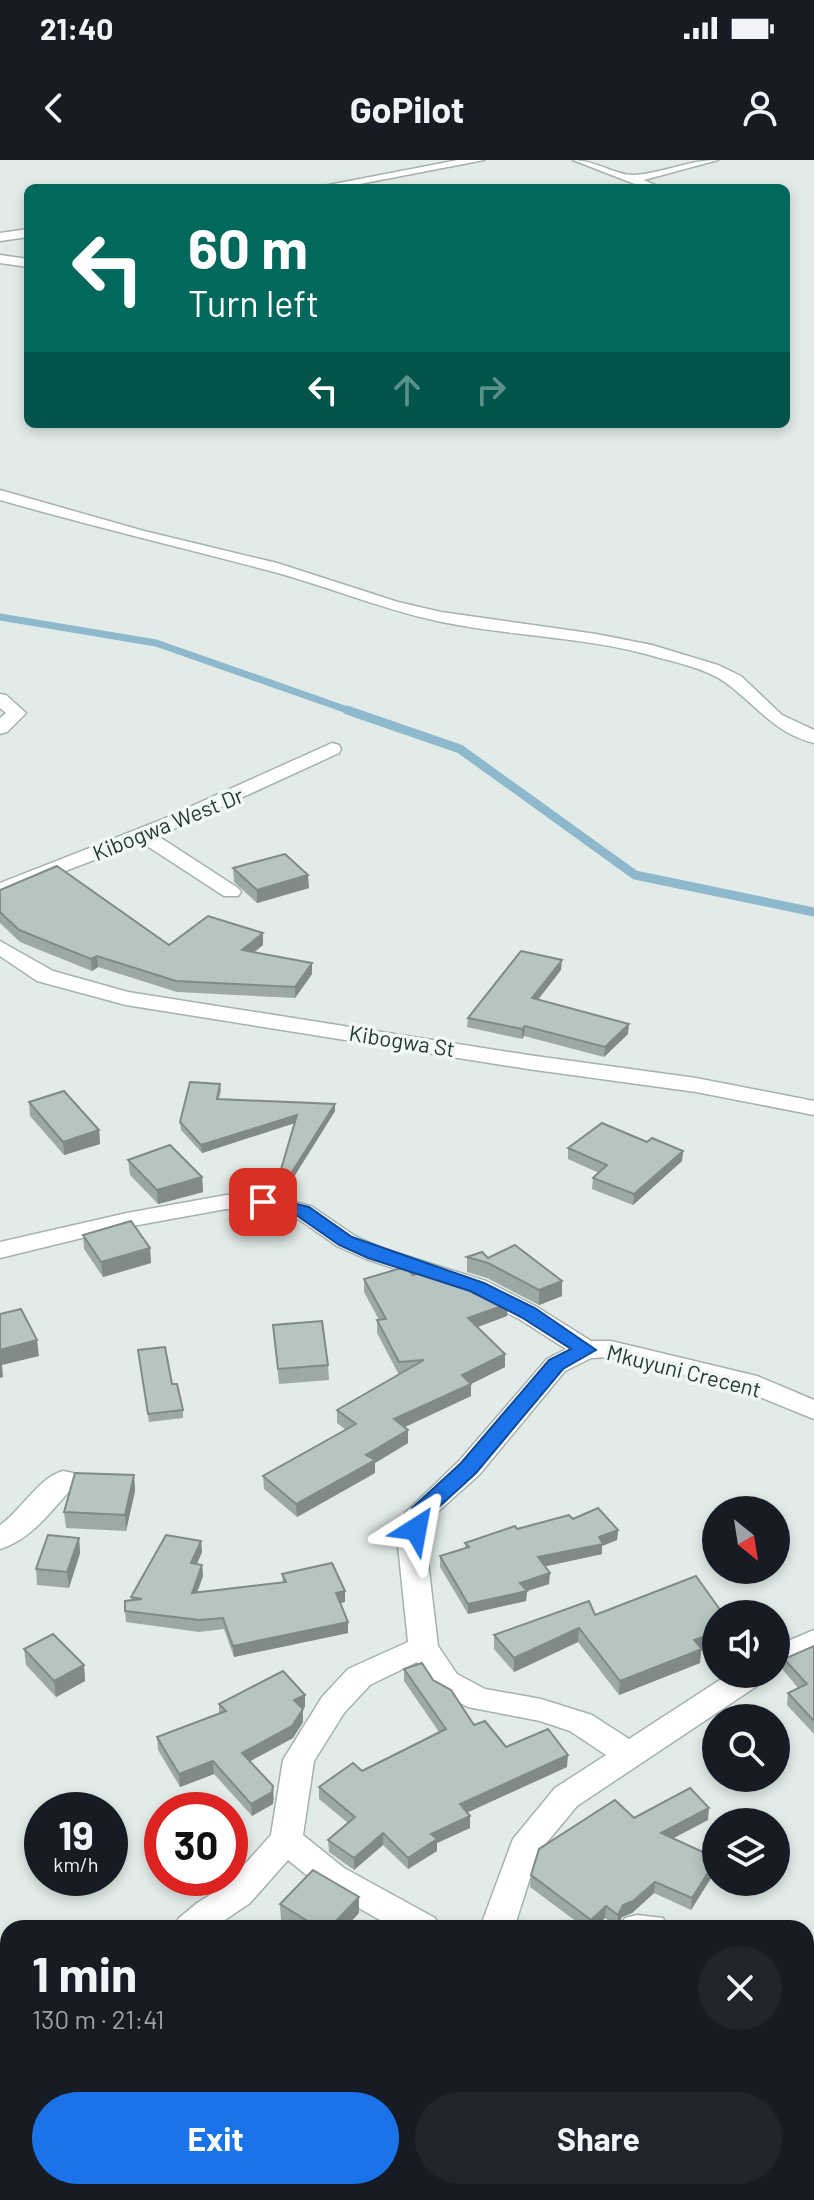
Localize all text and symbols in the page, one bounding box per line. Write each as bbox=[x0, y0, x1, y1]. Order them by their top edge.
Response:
text: 21:40 bbox=[40, 10, 113, 46]
icon: back bbox=[32, 86, 76, 130]
icon: person bbox=[738, 86, 782, 130]
text: GoPilot bbox=[350, 87, 464, 130]
text: 60 m bbox=[188, 213, 308, 280]
icon: left bbox=[56, 216, 160, 320]
text: Turn left bbox=[188, 281, 319, 324]
icon: left bbox=[301, 368, 345, 412]
icon: ahead bbox=[385, 368, 429, 412]
icon: right bbox=[469, 368, 513, 412]
street label: Kibogwa West Dr bbox=[88, 781, 247, 865]
street label: Kibogwa St bbox=[347, 1019, 457, 1061]
pin bbox=[229, 1168, 297, 1236]
icon: arrive bbox=[241, 1180, 285, 1224]
street label: Mkuyuni Crecent bbox=[604, 1338, 764, 1402]
position arrow bbox=[374, 1487, 458, 1571]
north arrow bbox=[702, 1496, 790, 1584]
map controls bbox=[702, 1496, 790, 1896]
button: sound bbox=[702, 1600, 790, 1688]
button: search bbox=[702, 1704, 790, 1792]
speed limit sign: 30 bbox=[144, 1792, 248, 1896]
button: layers bbox=[702, 1808, 790, 1896]
text: 19 bbox=[58, 1810, 94, 1858]
text: km/h bbox=[53, 1852, 99, 1876]
text: 1 min bbox=[32, 1944, 137, 2002]
button: close bbox=[698, 1946, 782, 2030]
text: 130 m · 21:41 bbox=[32, 2003, 164, 2034]
button: Exit bbox=[32, 2092, 399, 2184]
button: Share bbox=[415, 2092, 782, 2184]

